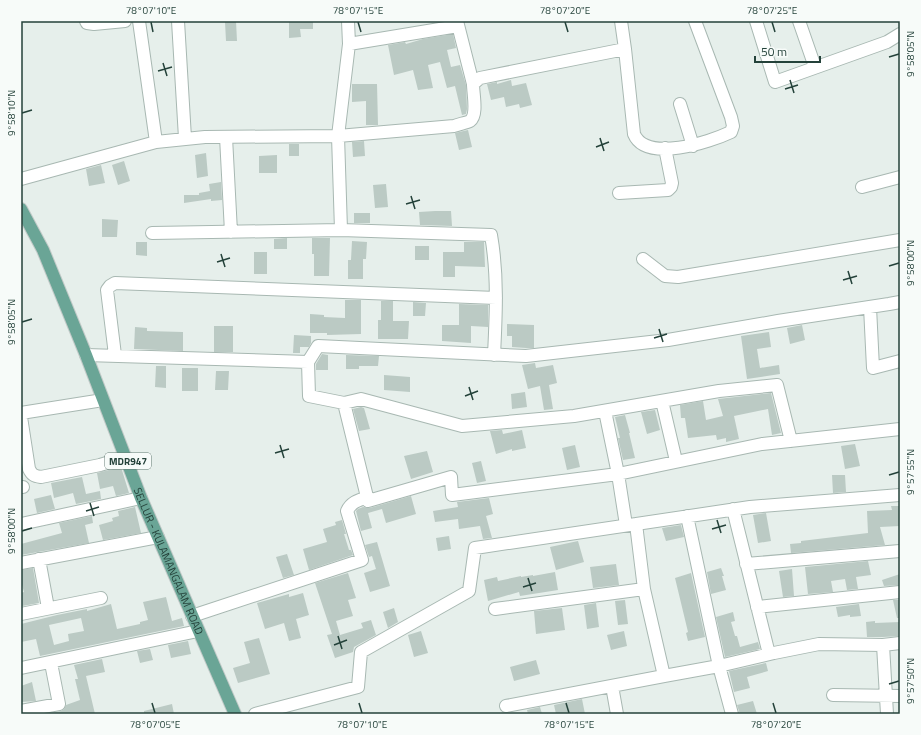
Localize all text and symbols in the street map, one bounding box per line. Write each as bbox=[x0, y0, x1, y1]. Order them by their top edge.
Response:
text: 78°07'10"E bbox=[126, 3, 177, 18]
text: 78°07'15"E bbox=[333, 3, 384, 18]
text: 78°07'20"E bbox=[540, 3, 591, 18]
text: 78°07'25"E bbox=[747, 3, 798, 18]
text: 9°58'05"N bbox=[903, 31, 918, 77]
scale bar bbox=[755, 38, 820, 64]
text: 50 m bbox=[761, 42, 787, 61]
text: 9°58'10"N bbox=[4, 90, 19, 136]
text: 9°58'00"N bbox=[903, 240, 918, 286]
text: 9°58'05"N bbox=[4, 299, 19, 345]
text: 9°57'55"N bbox=[903, 449, 918, 495]
road number: MDR947 bbox=[105, 453, 151, 469]
street label: SELLUR - KULAMANGALAM ROAD bbox=[130, 485, 207, 637]
text: 9°58'00"N bbox=[4, 508, 19, 554]
text: 9°57'50"N bbox=[903, 658, 918, 704]
text: 78°07'05"E bbox=[130, 717, 181, 732]
text: 78°07'10"E bbox=[337, 717, 388, 732]
text: 78°07'15"E bbox=[544, 717, 595, 732]
text: 78°07'20"E bbox=[751, 717, 802, 732]

